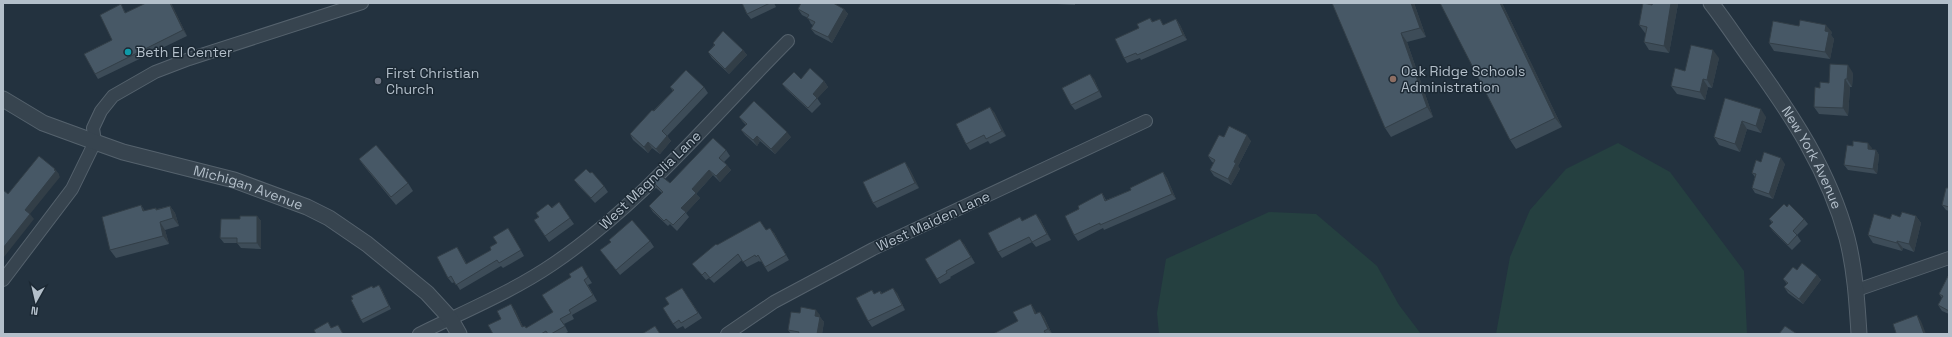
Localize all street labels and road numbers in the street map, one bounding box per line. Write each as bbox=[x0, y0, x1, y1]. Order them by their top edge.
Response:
street label: New York Avenue bbox=[1778, 103, 1846, 211]
street label: West Magnolia Lane bbox=[595, 127, 705, 233]
street label: Michigan Avenue bbox=[192, 161, 306, 214]
street label: West Maiden Lane bbox=[873, 187, 993, 255]

